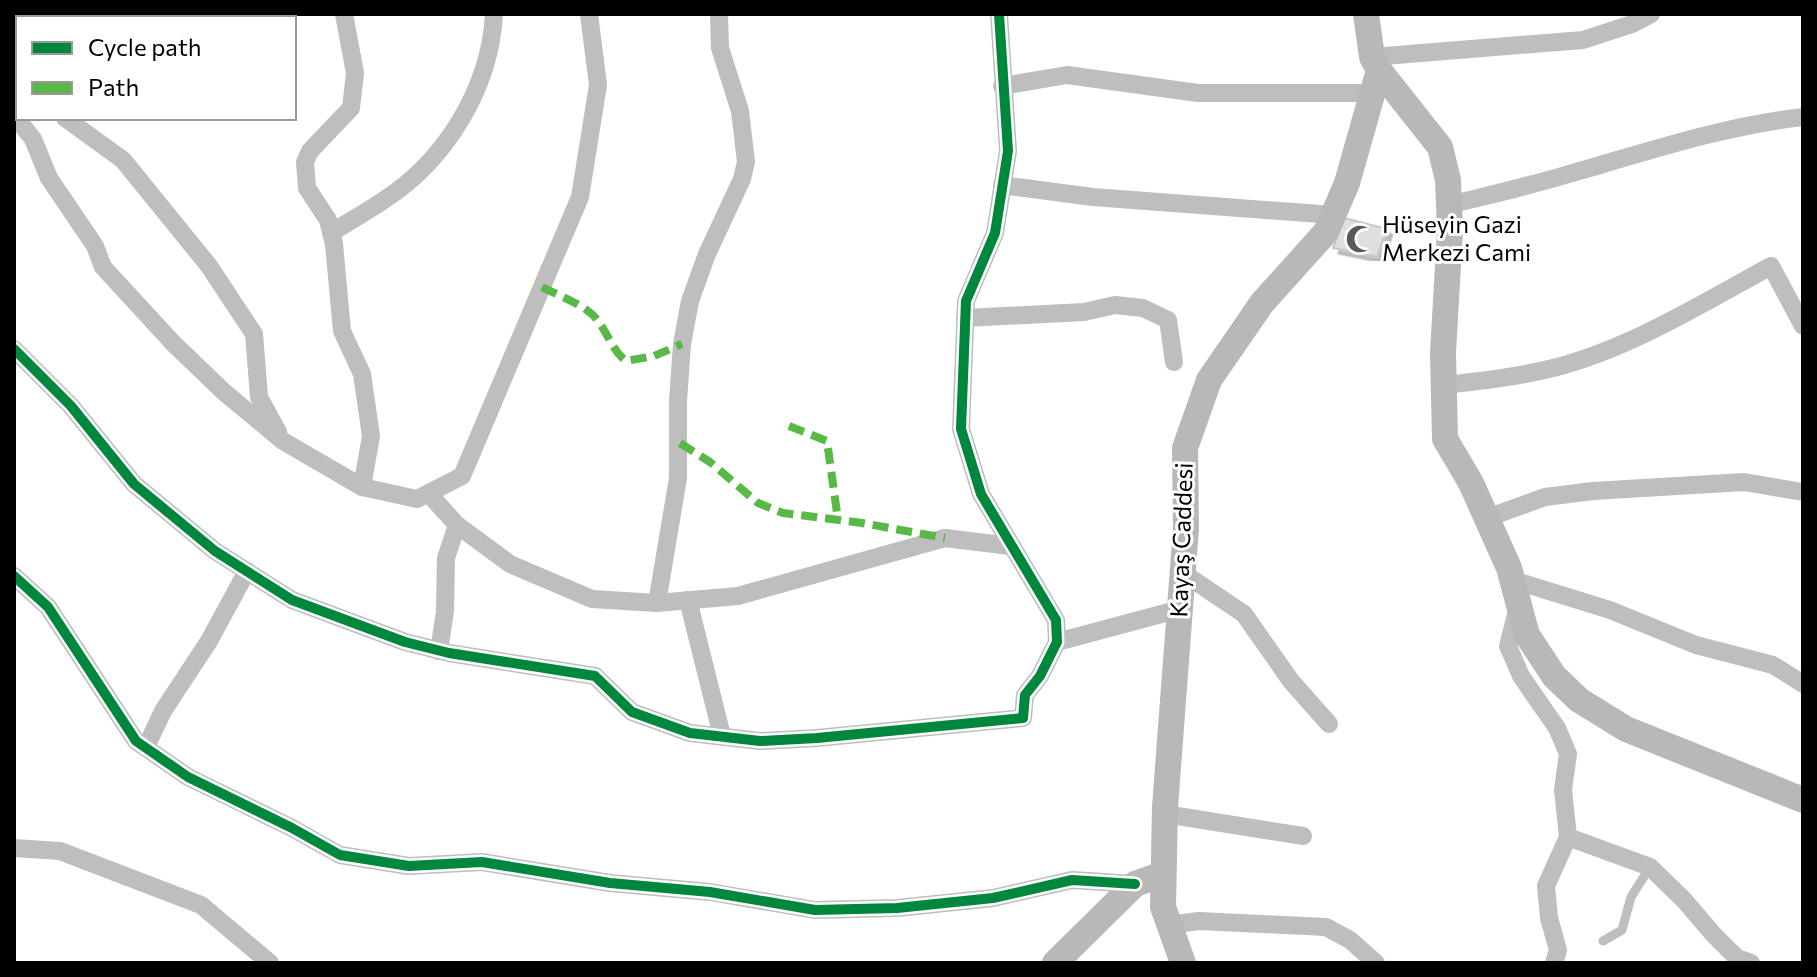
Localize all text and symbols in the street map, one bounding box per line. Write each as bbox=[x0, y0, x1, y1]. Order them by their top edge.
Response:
legend bbox=[16, 16, 296, 120]
text: Cycle path bbox=[88, 32, 202, 61]
text: Path bbox=[88, 72, 139, 101]
place label: Hüseyin Gazi Merkezi Cami bbox=[1382, 209, 1531, 266]
mosque icon: Hüseyin Gazi Merkezi Cami bbox=[1345, 224, 1375, 254]
street label: Kayaş Caddesi bbox=[1163, 462, 1198, 618]

